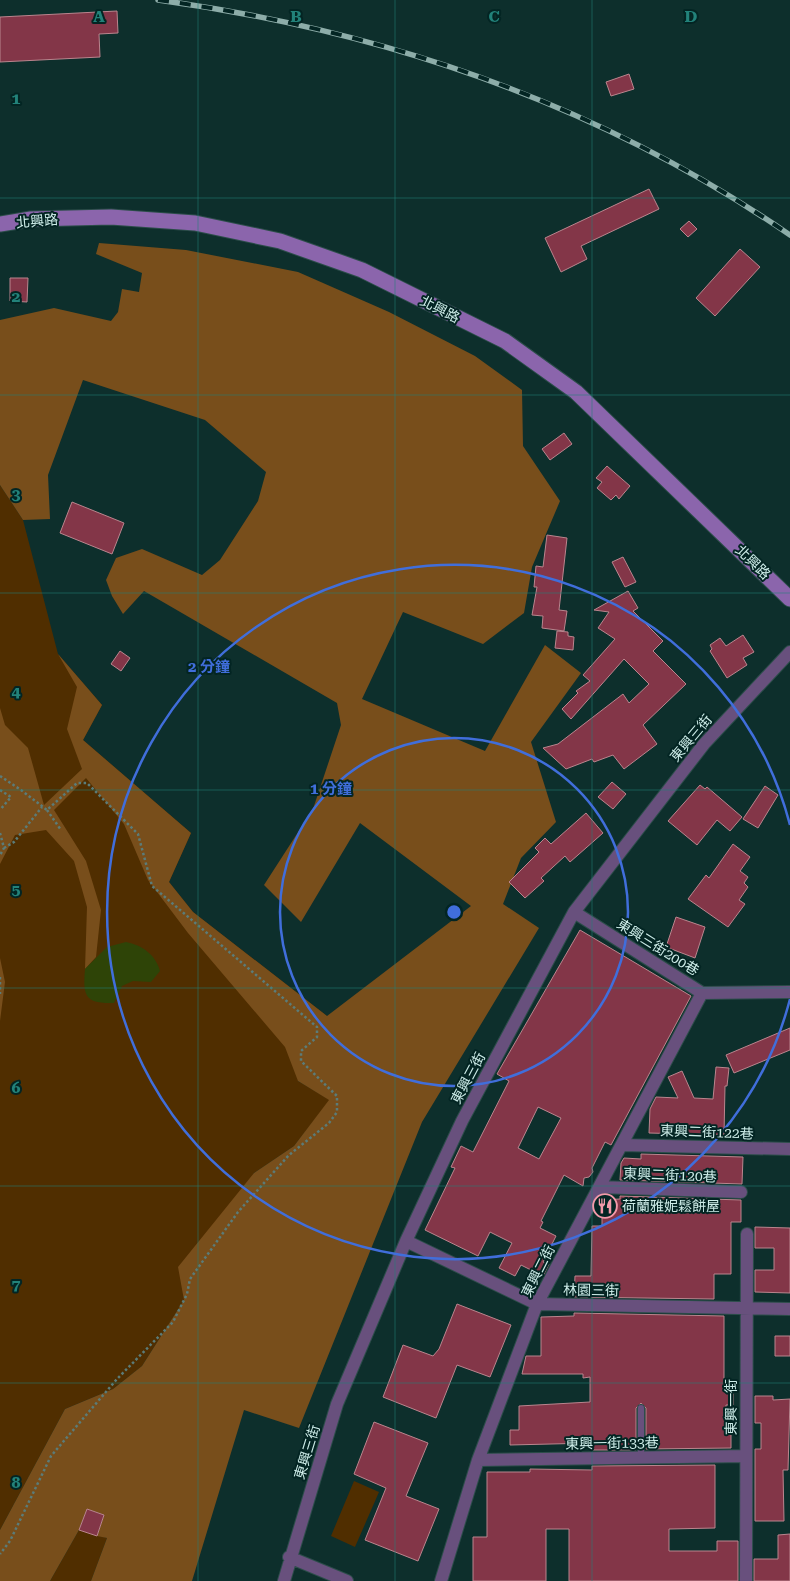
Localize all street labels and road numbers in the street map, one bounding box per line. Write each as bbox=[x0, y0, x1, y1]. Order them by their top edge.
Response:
street label: 北興路 bbox=[15, 211, 59, 231]
street label: 北興路 bbox=[418, 292, 462, 326]
street label: 北興路 bbox=[732, 542, 774, 582]
street label: 東興三街 bbox=[667, 711, 715, 765]
street label: 東興三街200巷 bbox=[614, 915, 702, 979]
street label: 東興三街 bbox=[448, 1050, 488, 1106]
street label: 東興二街122巷 bbox=[660, 1122, 754, 1142]
street label: 東興二街120巷 bbox=[623, 1165, 717, 1185]
street label: 東興二街 bbox=[518, 1242, 558, 1300]
street label: 林園三街 bbox=[563, 1282, 619, 1298]
street label: 東興一街 bbox=[723, 1379, 739, 1435]
street label: 東興三街 bbox=[291, 1423, 323, 1481]
street label: 東興一街133巷 bbox=[565, 1434, 659, 1452]

